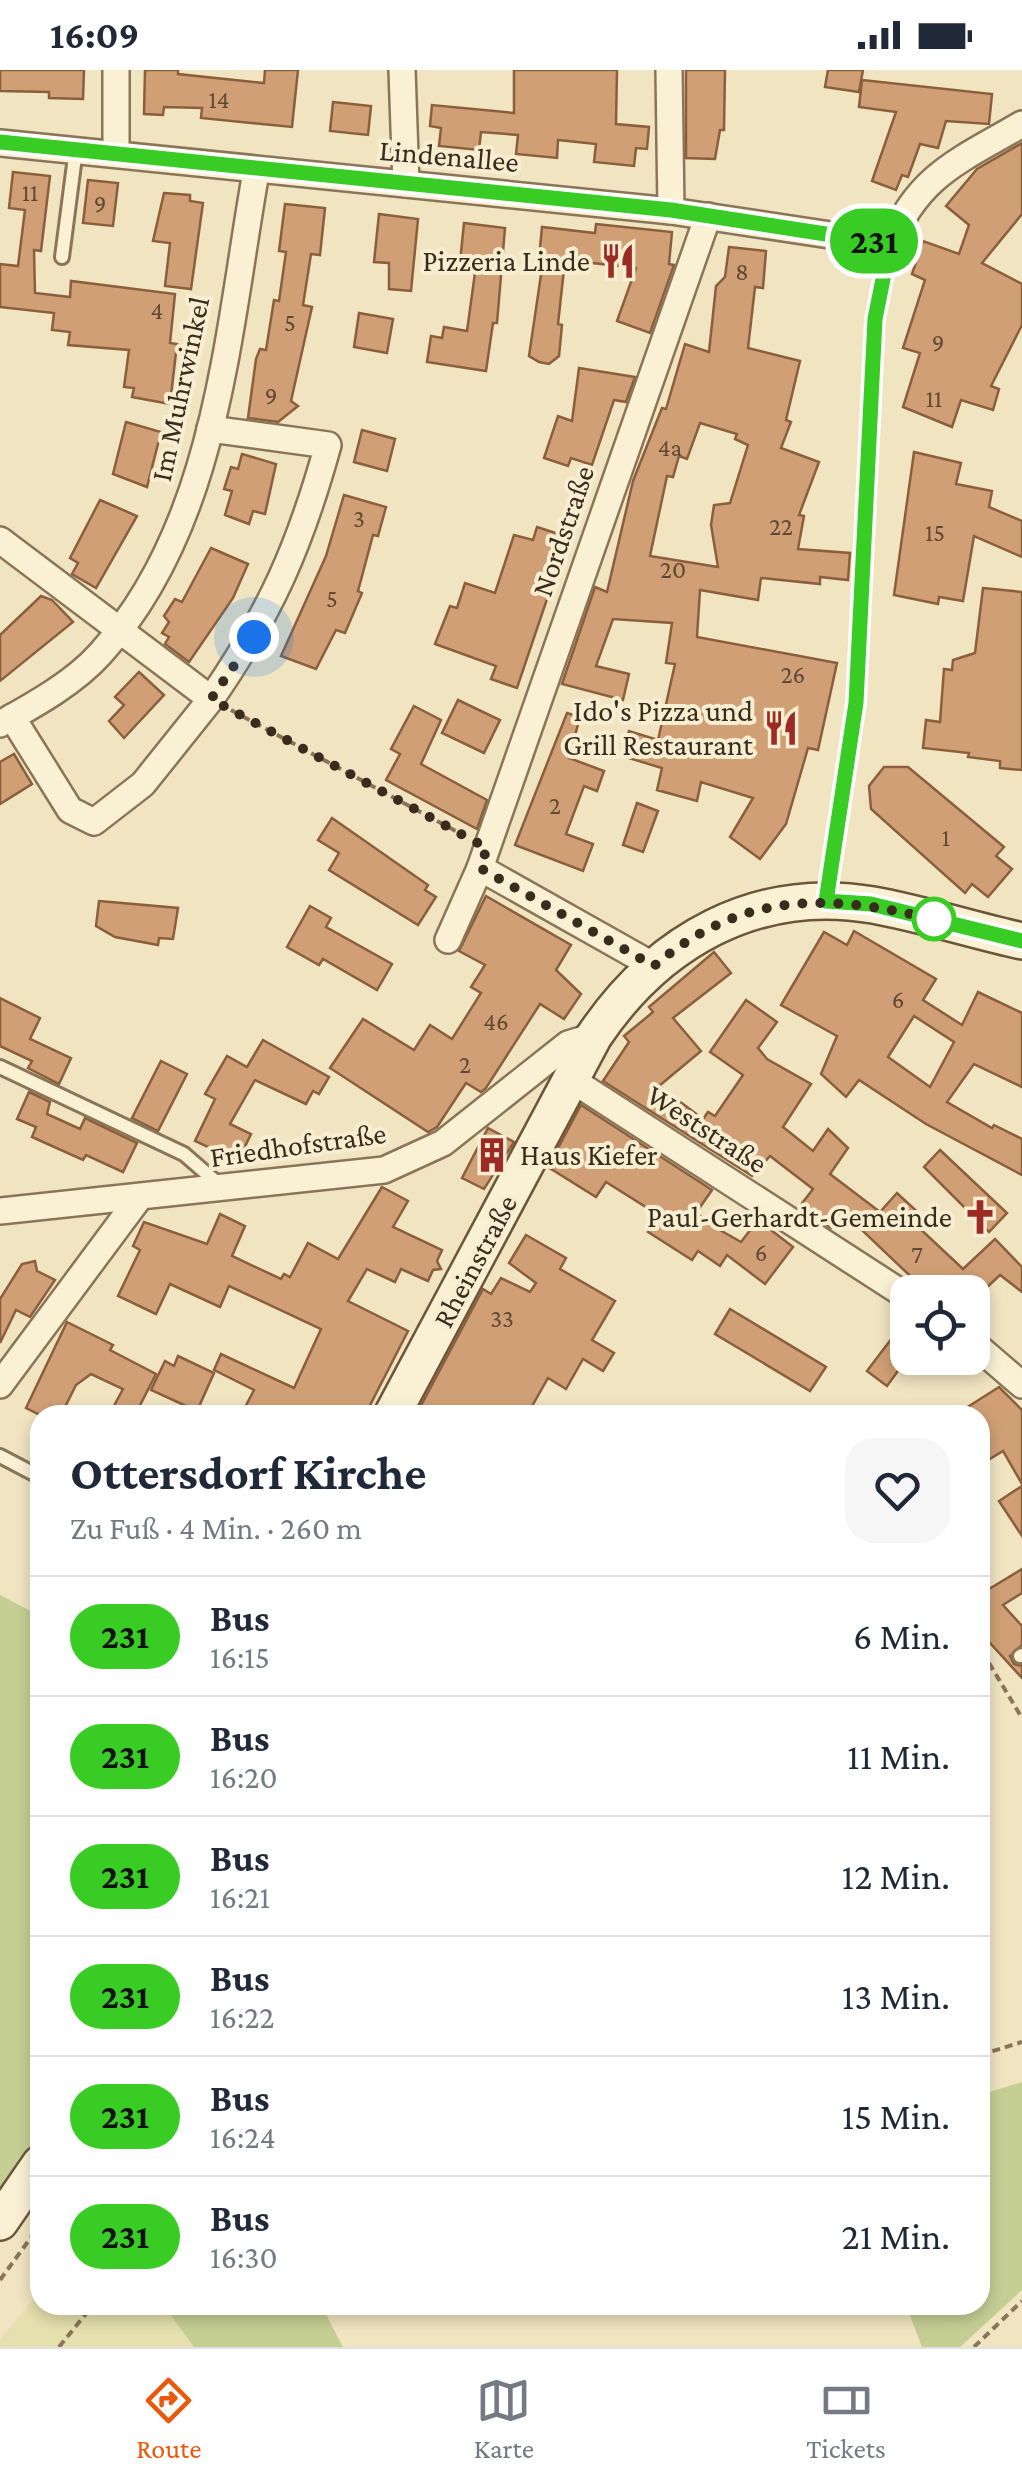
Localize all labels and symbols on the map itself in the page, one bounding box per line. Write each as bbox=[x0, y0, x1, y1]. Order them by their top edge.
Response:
house number: 14 bbox=[208, 86, 230, 113]
street label: Lindenallee bbox=[378, 133, 520, 178]
house number: 11 bbox=[22, 179, 38, 206]
house number: 9 bbox=[94, 190, 106, 217]
line badge: 231 bbox=[816, 208, 932, 274]
restaurant icon: Pizzeria Linde bbox=[599, 242, 637, 280]
place label: Pizzeria Linde bbox=[423, 244, 590, 277]
house number: 8 bbox=[735, 258, 749, 285]
street label: Im Muhrwinkel bbox=[144, 294, 215, 484]
house number: 4 bbox=[151, 297, 163, 324]
house number: 5 bbox=[284, 309, 296, 336]
house number: 9 bbox=[932, 329, 944, 356]
house number: 9 bbox=[265, 382, 277, 409]
house number: 11 bbox=[926, 385, 942, 412]
house number: 4a bbox=[658, 434, 683, 461]
street label: Nordstraße bbox=[525, 461, 600, 600]
house number: 3 bbox=[353, 505, 365, 532]
house number: 22 bbox=[769, 513, 793, 540]
house number: 15 bbox=[925, 519, 945, 546]
house number: 20 bbox=[660, 556, 686, 583]
house number: 5 bbox=[326, 585, 338, 612]
your location bbox=[229, 612, 279, 662]
house number: 26 bbox=[781, 661, 805, 688]
place label: Ido's Pizza und Grill Restaurant bbox=[563, 694, 754, 761]
restaurant icon: Ido's Pizza und Grill Restaurant bbox=[762, 709, 800, 747]
house number: 2 bbox=[549, 792, 561, 819]
house number: 1 bbox=[942, 824, 950, 851]
unlabelled marker bbox=[913, 898, 955, 940]
house number: 6 bbox=[892, 986, 904, 1013]
house number: 46 bbox=[483, 1008, 509, 1035]
house number: 2 bbox=[459, 1051, 471, 1078]
street label: Weststraße bbox=[641, 1078, 773, 1180]
street label: Friedhofstraße bbox=[208, 1116, 388, 1173]
building icon: Haus Kiefer bbox=[473, 1136, 511, 1174]
place label: Haus Kiefer bbox=[520, 1138, 658, 1171]
street label: Rheinstraße bbox=[426, 1189, 523, 1333]
church icon: Paul-Gerhardt-Gemeinde bbox=[961, 1198, 999, 1236]
place label: Paul-Gerhardt-Gemeinde bbox=[647, 1200, 952, 1233]
house number: 6 bbox=[755, 1239, 767, 1266]
house number: 7 bbox=[911, 1241, 923, 1268]
house number: 33 bbox=[490, 1305, 514, 1332]

